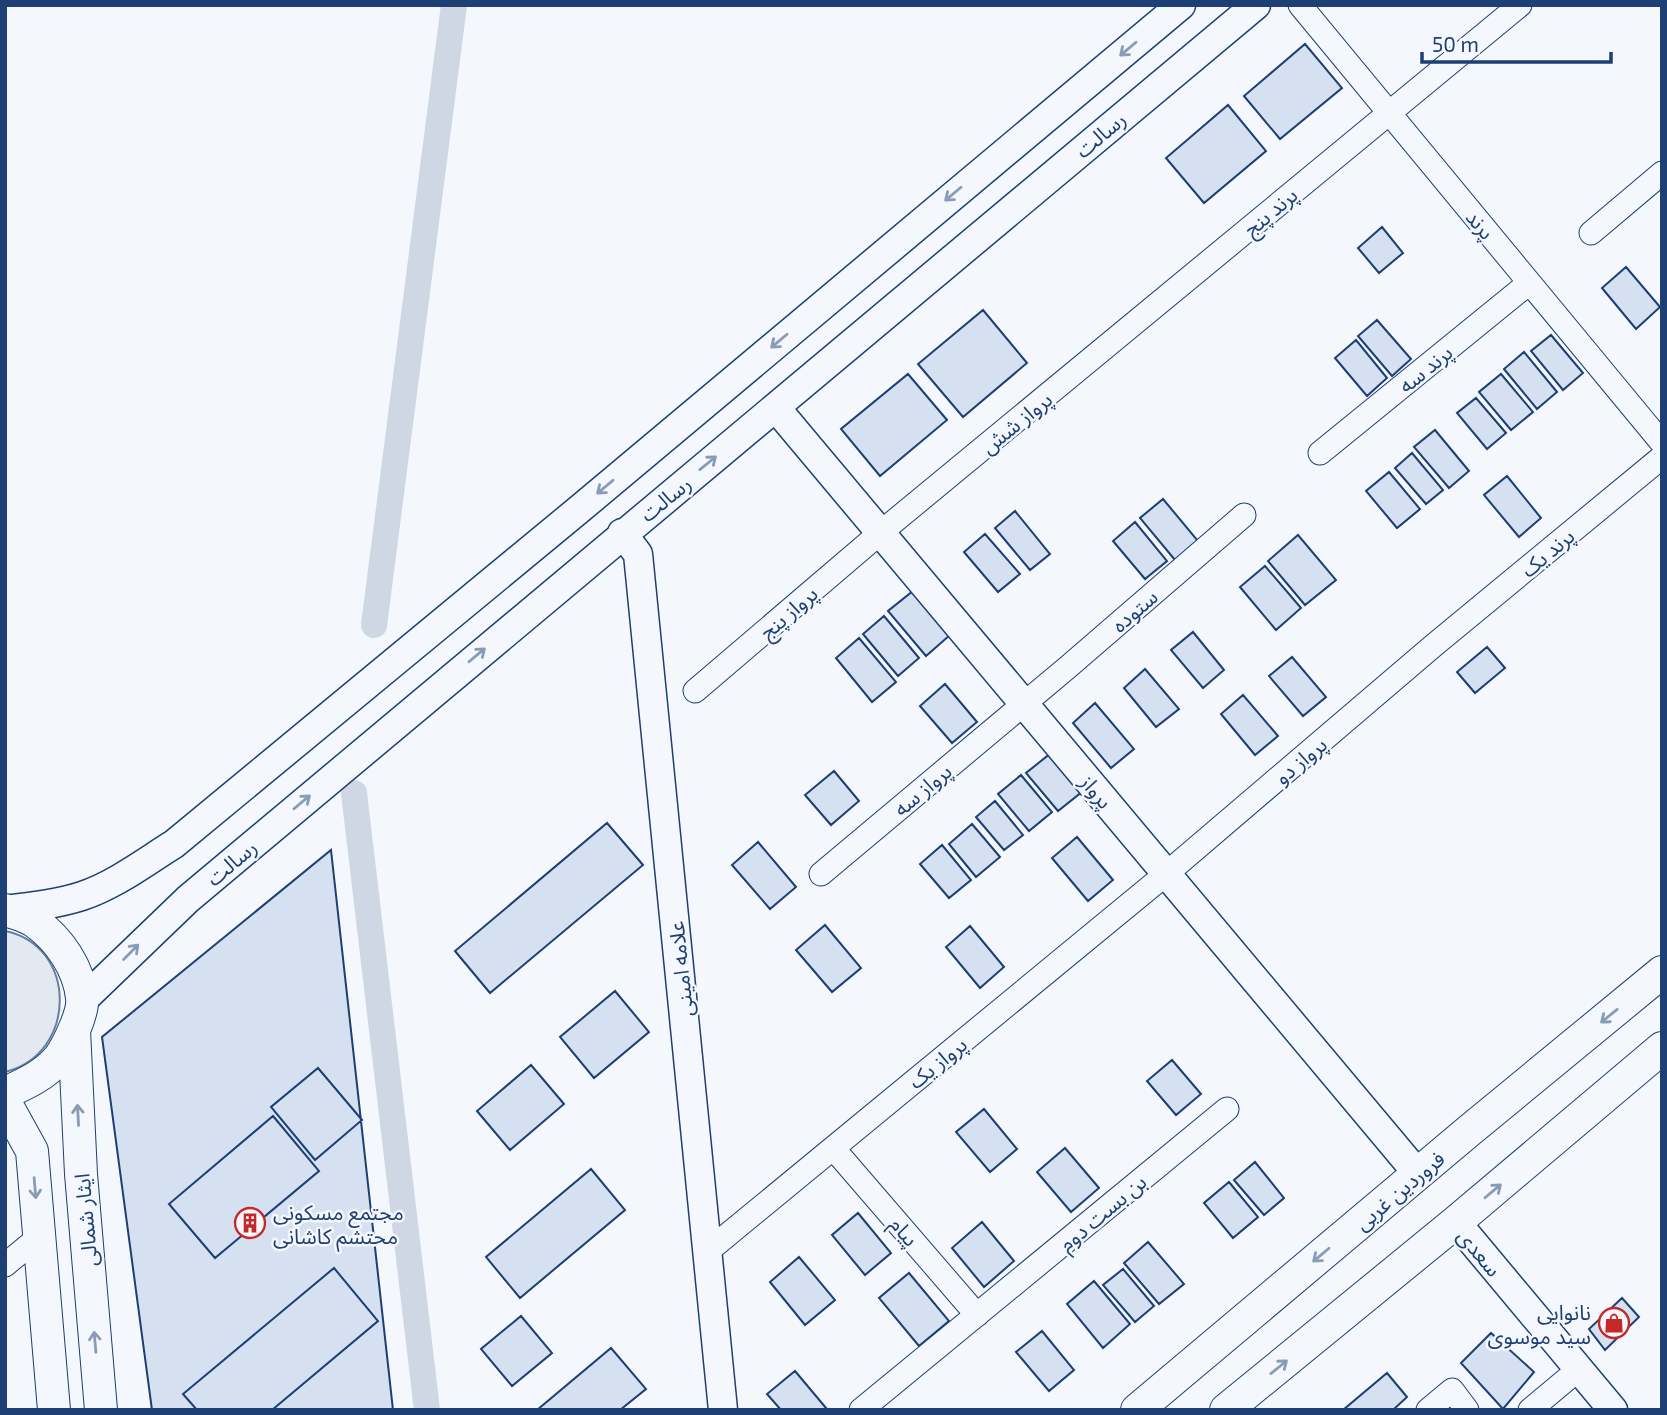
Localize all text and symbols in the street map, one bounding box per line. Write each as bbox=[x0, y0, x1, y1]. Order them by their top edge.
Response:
scale bar bbox=[1422, 21, 1611, 65]
text: 50 m bbox=[1432, 31, 1479, 56]
one-way arrow bbox=[1120, 41, 1138, 57]
street label: رسالت bbox=[1070, 106, 1131, 163]
street label: پرند پنج bbox=[1238, 181, 1305, 244]
one-way arrow bbox=[945, 186, 963, 202]
street label: پرند bbox=[1460, 204, 1500, 245]
one-way arrow bbox=[771, 333, 789, 349]
street label: پرند سه bbox=[1393, 339, 1458, 399]
street label: پرواز شش bbox=[975, 386, 1058, 460]
one-way arrow bbox=[699, 455, 717, 471]
street label: رسالت bbox=[635, 470, 696, 527]
one-way arrow bbox=[597, 479, 615, 495]
street label: پرند یک bbox=[1515, 522, 1580, 583]
street label: پرواز پنج bbox=[754, 580, 825, 647]
street label: ستوده bbox=[1106, 583, 1163, 637]
one-way arrow bbox=[467, 647, 485, 663]
street label: پرواز دو bbox=[1269, 731, 1333, 791]
street label: پرواز سه bbox=[888, 758, 957, 822]
street label: پرواز bbox=[1073, 768, 1118, 814]
one-way arrow bbox=[293, 794, 311, 810]
street label: رسالت bbox=[201, 834, 262, 891]
street label: علامه امینی bbox=[663, 920, 698, 1018]
one-way arrow bbox=[123, 943, 140, 960]
one-way arrow bbox=[1600, 1008, 1618, 1023]
street label: پرواز یک bbox=[903, 1031, 973, 1095]
one-way arrow bbox=[72, 1104, 85, 1127]
street label: فروردین غربی bbox=[1349, 1145, 1450, 1236]
street label: بن بست دوم bbox=[1053, 1168, 1154, 1260]
street label: ایثار شمالی bbox=[68, 1172, 103, 1268]
one-way arrow bbox=[29, 1176, 42, 1199]
one-way arrow bbox=[1483, 1183, 1501, 1199]
place label: مجتمع مسکونی محتشم کاشانی bbox=[273, 1199, 404, 1252]
building icon: مجتمع مسکونی محتشم کاشانی bbox=[233, 1206, 267, 1240]
street label: پیام bbox=[882, 1211, 924, 1254]
street label: سعدی bbox=[1452, 1223, 1507, 1282]
one-way arrow bbox=[1312, 1247, 1330, 1263]
place label: نانوایی سید موسوی bbox=[1488, 1299, 1591, 1349]
shop icon: نانوایی سید موسوی bbox=[1597, 1306, 1631, 1340]
one-way arrow bbox=[88, 1331, 101, 1354]
one-way arrow bbox=[1270, 1359, 1288, 1374]

